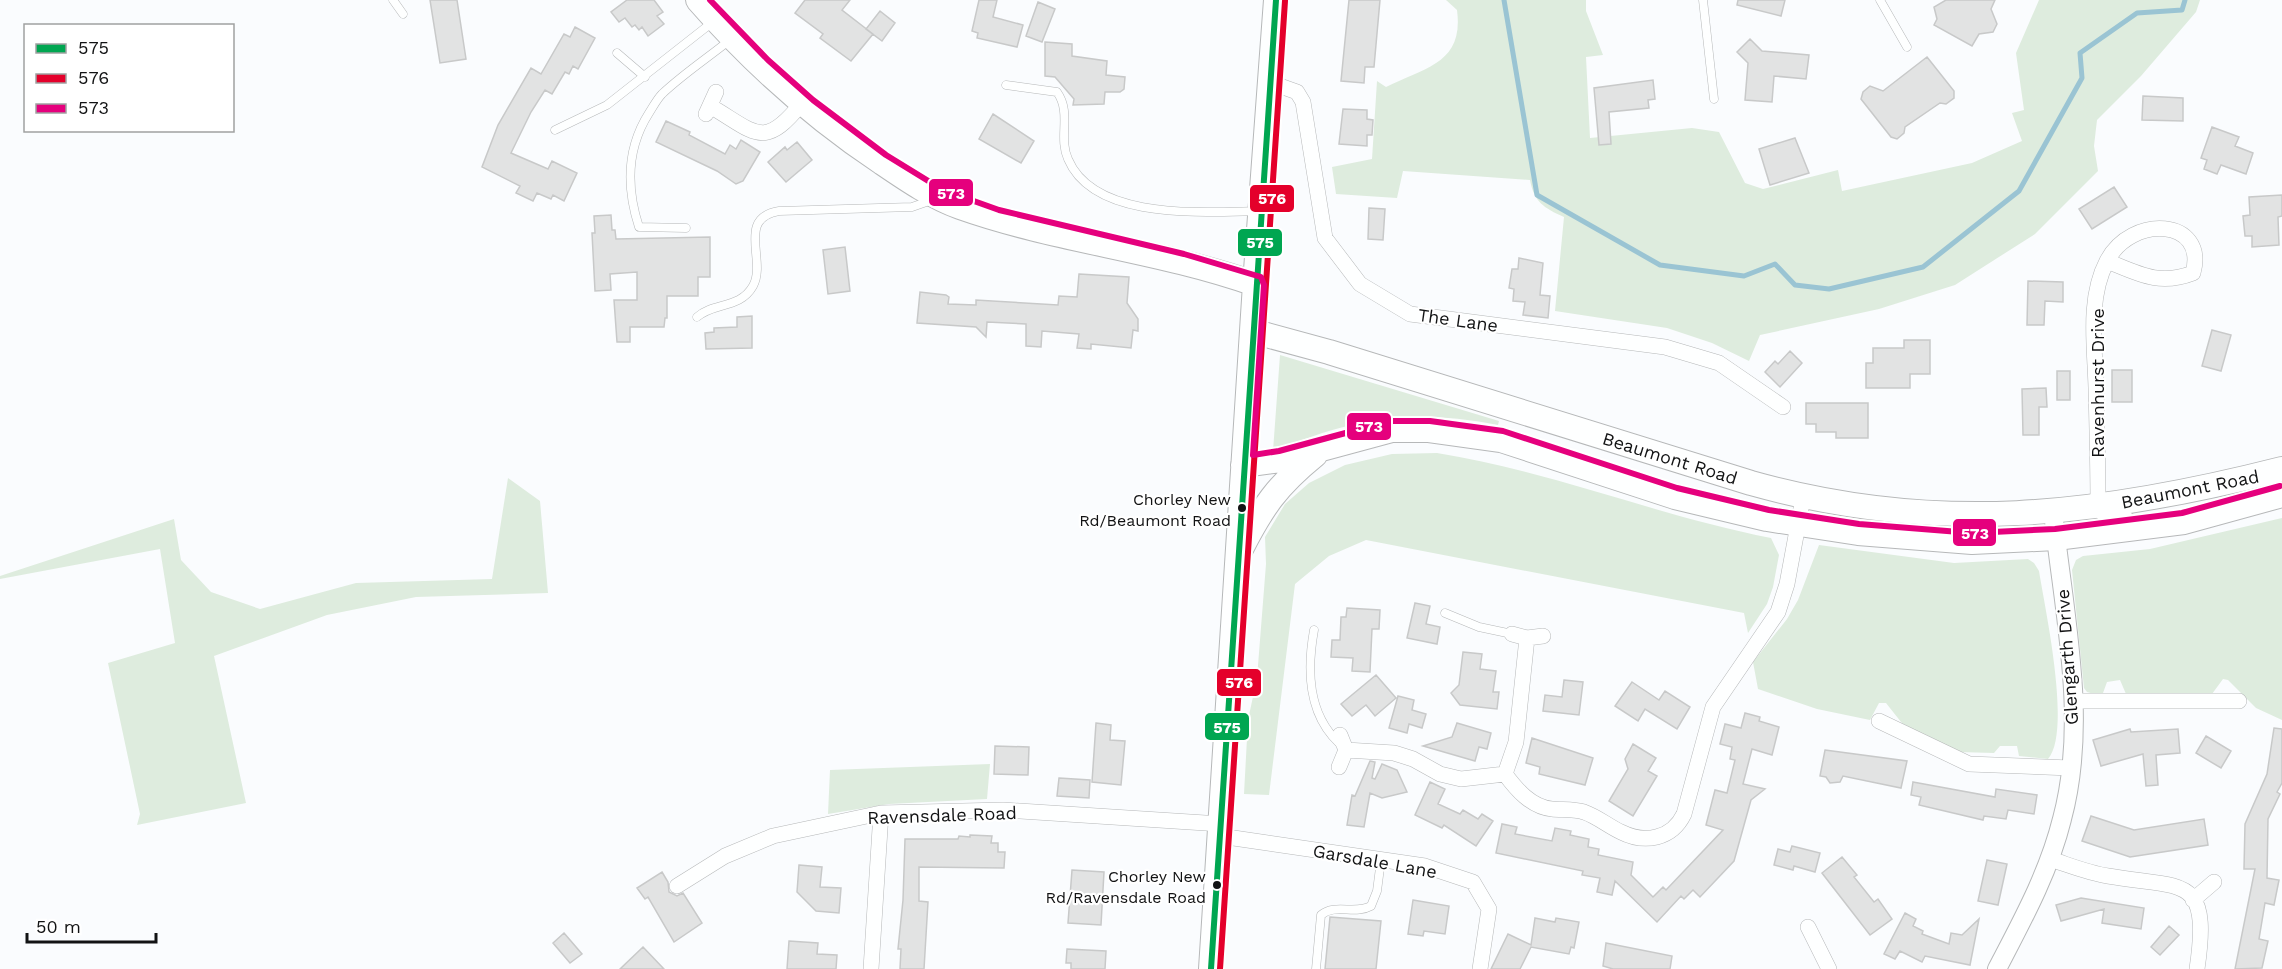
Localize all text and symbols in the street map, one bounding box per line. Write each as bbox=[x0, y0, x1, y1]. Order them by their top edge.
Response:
legend bbox=[24, 24, 234, 132]
text: 575 bbox=[78, 37, 109, 58]
text: 576 bbox=[78, 67, 109, 88]
text: 573 bbox=[78, 97, 109, 118]
line badge: 573 bbox=[928, 178, 974, 207]
text: 573 bbox=[937, 184, 965, 203]
line badge: 576 bbox=[1249, 184, 1295, 213]
text: 576 bbox=[1258, 189, 1286, 208]
line badge: 575 bbox=[1237, 228, 1283, 257]
text: 575 bbox=[1246, 233, 1274, 252]
street label: The Lane bbox=[1417, 304, 1499, 336]
street label: Ravenhurst Drive bbox=[2087, 308, 2108, 458]
line badge: 573 bbox=[1346, 412, 1392, 441]
text: 573 bbox=[1355, 417, 1383, 436]
street label: Beaumont Road bbox=[1600, 427, 1740, 489]
street label: Beaumont Road bbox=[2119, 465, 2261, 513]
place label: Chorley New Rd/Beaumont Road bbox=[1079, 490, 1231, 530]
marker: Chorley New Rd/Beaumont Road bbox=[1236, 502, 1248, 514]
line badge: 573 bbox=[1952, 518, 1997, 547]
text: 573 bbox=[1961, 524, 1989, 543]
street label: Glengarth Drive bbox=[2052, 588, 2082, 726]
line badge: 576 bbox=[1216, 668, 1262, 697]
text: 576 bbox=[1225, 673, 1253, 692]
line badge: 575 bbox=[1204, 712, 1250, 741]
text: 575 bbox=[1213, 718, 1241, 737]
street label: Ravensdale Road bbox=[867, 802, 1017, 828]
street label: Garsdale Lane bbox=[1311, 840, 1439, 882]
place label: Chorley New Rd/Ravensdale Road bbox=[1046, 867, 1206, 907]
marker: Chorley New Rd/Ravensdale Road bbox=[1211, 879, 1223, 891]
scale bar bbox=[27, 906, 156, 944]
text: 50 m bbox=[36, 916, 81, 937]

